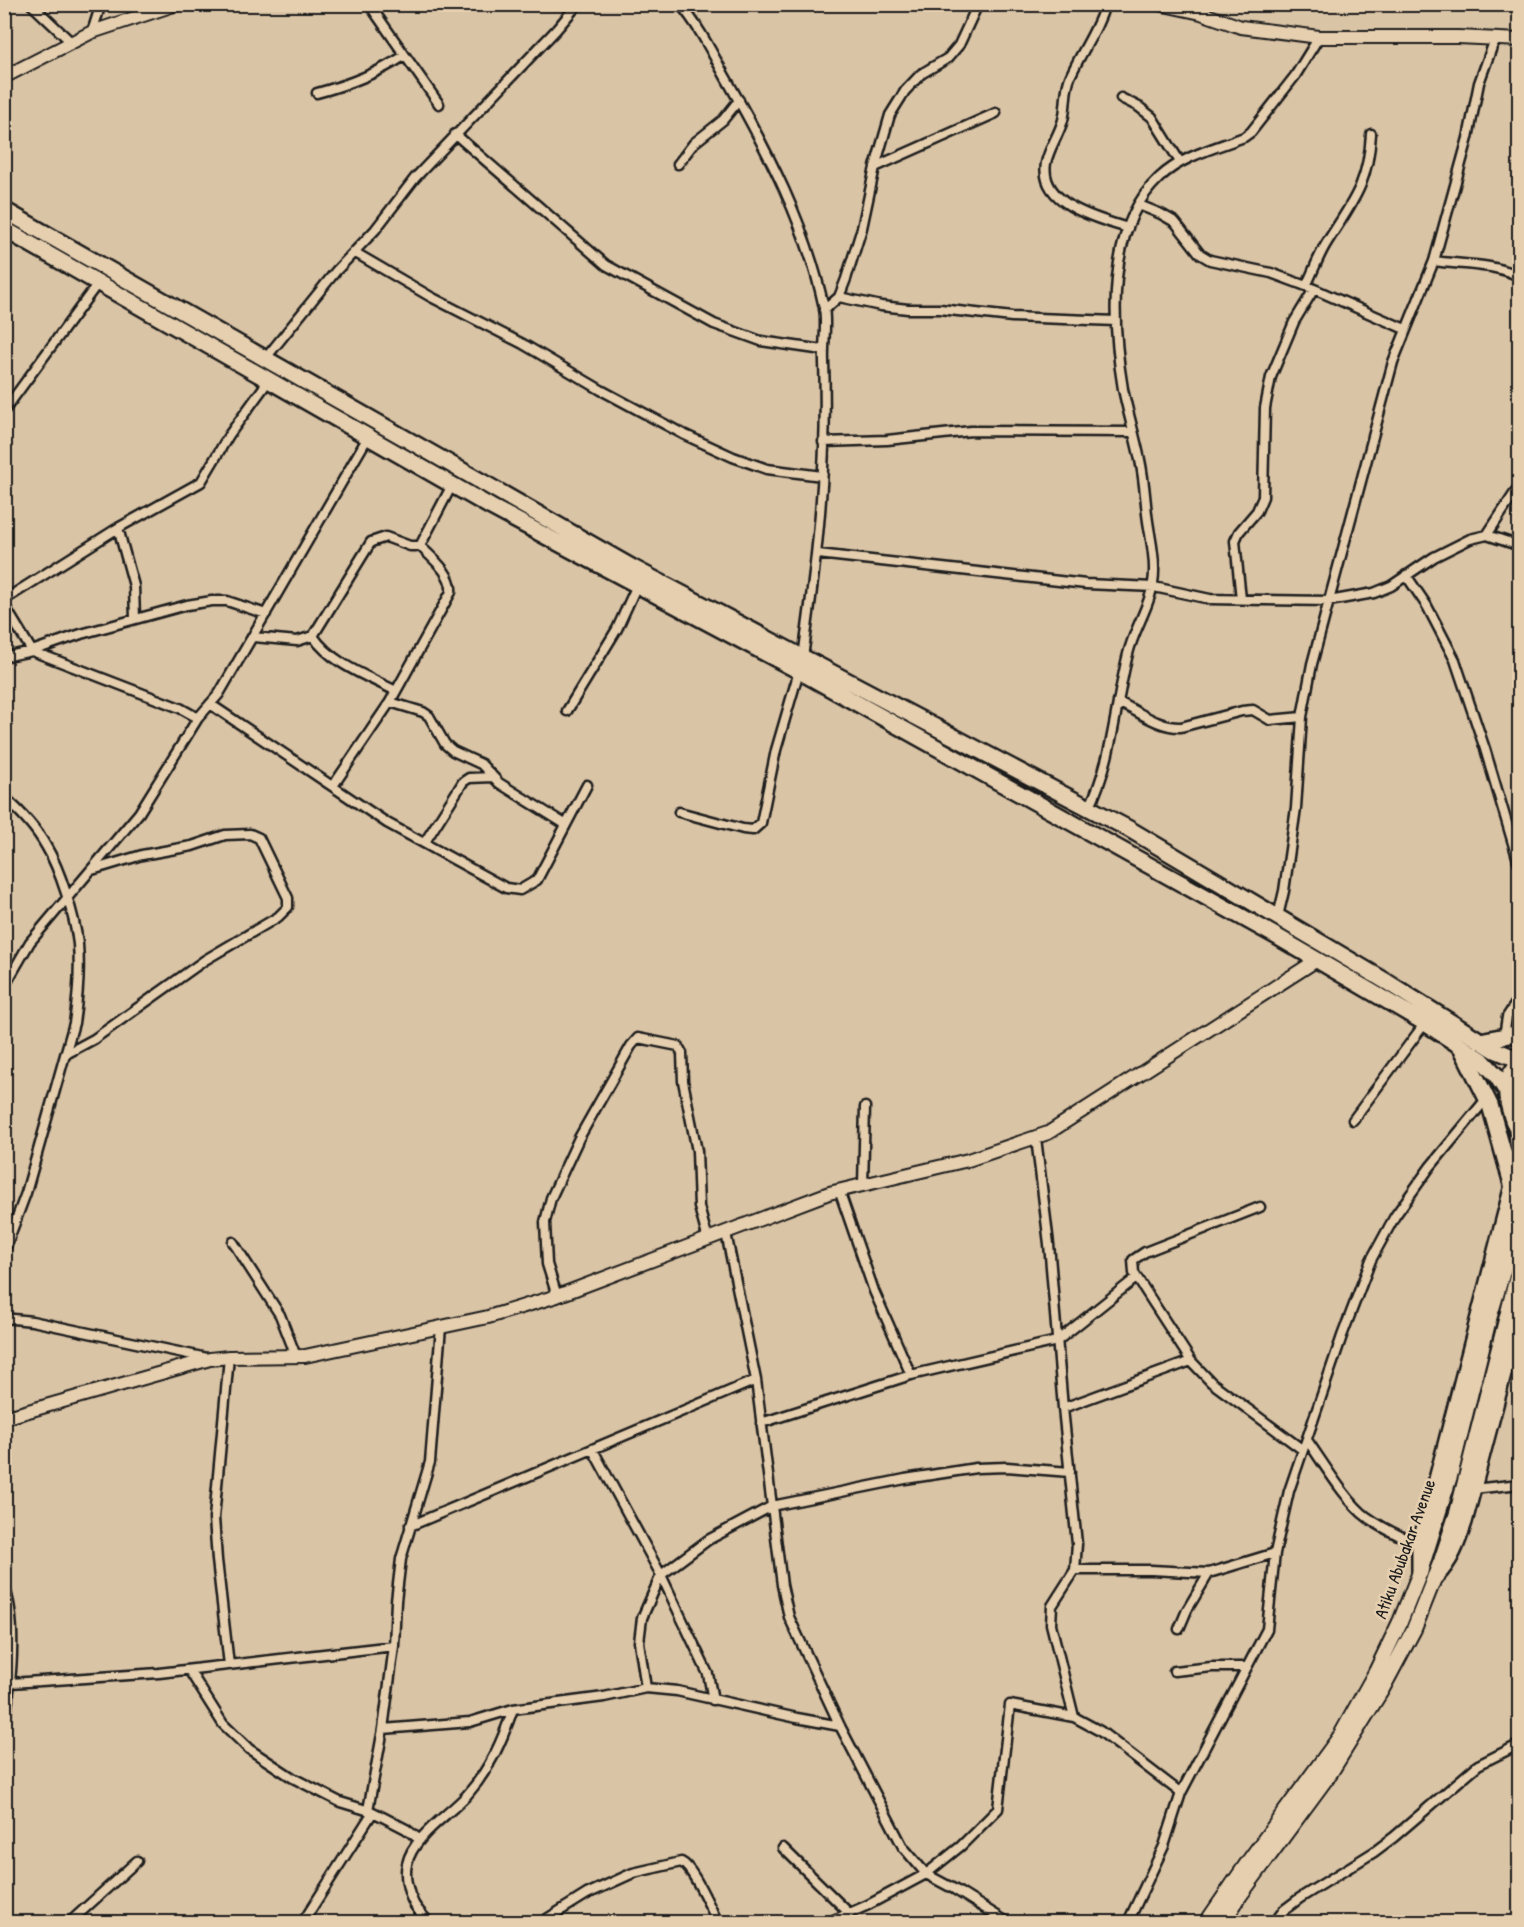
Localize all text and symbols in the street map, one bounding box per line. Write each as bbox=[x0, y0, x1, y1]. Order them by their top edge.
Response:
street label: Atiku Abubakar Avenue bbox=[1368, 1476, 1441, 1622]

